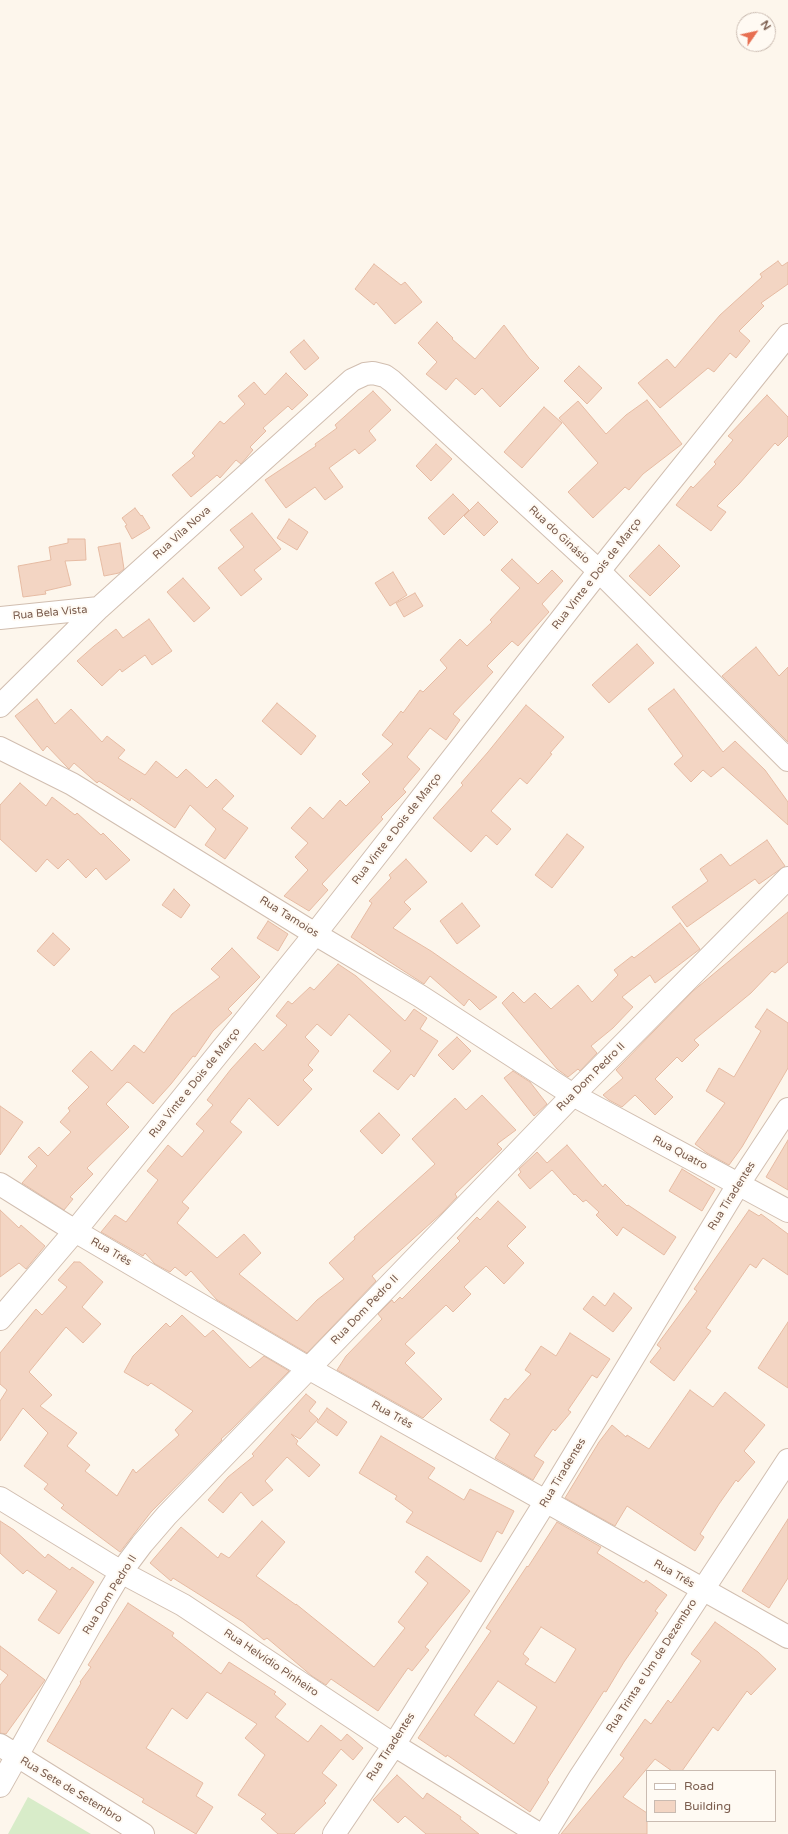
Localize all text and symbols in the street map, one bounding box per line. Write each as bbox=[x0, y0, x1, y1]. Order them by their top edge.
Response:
north arrow bbox=[736, 12, 776, 52]
text: N bbox=[758, 18, 773, 33]
street label: Rua do Ginásio bbox=[526, 503, 592, 567]
street label: Rua Vila Nova bbox=[151, 504, 213, 562]
street label: Rua Vinte e Dois de Março bbox=[549, 516, 645, 632]
street label: Rua Bela Vista bbox=[12, 603, 88, 623]
street label: Rua Vinte e Dois de Março bbox=[349, 771, 445, 887]
street label: Rua Tamoios bbox=[257, 894, 321, 940]
street label: Rua Vinte e Dois de Março bbox=[147, 1025, 243, 1141]
street label: Rua Dom Pedro II bbox=[554, 1040, 628, 1114]
street label: Rua Quatro bbox=[650, 1133, 710, 1173]
street label: Rua Tiradentes bbox=[706, 1159, 758, 1233]
street label: Rua Três bbox=[88, 1235, 134, 1269]
street label: Rua Dom Pedro II bbox=[328, 1272, 402, 1348]
street label: Rua Três bbox=[369, 1398, 415, 1432]
street label: Rua Tiradentes bbox=[537, 1436, 589, 1510]
street label: Rua Dom Pedro II bbox=[80, 1553, 140, 1637]
street label: Rua Três bbox=[651, 1557, 697, 1591]
street label: Rua Trinta e Um de Dezembro bbox=[604, 1597, 700, 1735]
street label: Rua Helvídio Pinheiro bbox=[221, 1626, 321, 1700]
street label: Rua Tiradentes bbox=[364, 1710, 418, 1784]
street label: Rua Sete de Setembro bbox=[17, 1754, 125, 1826]
legend bbox=[646, 1770, 776, 1822]
text: Road bbox=[684, 1779, 714, 1793]
text: Building bbox=[684, 1799, 731, 1813]

